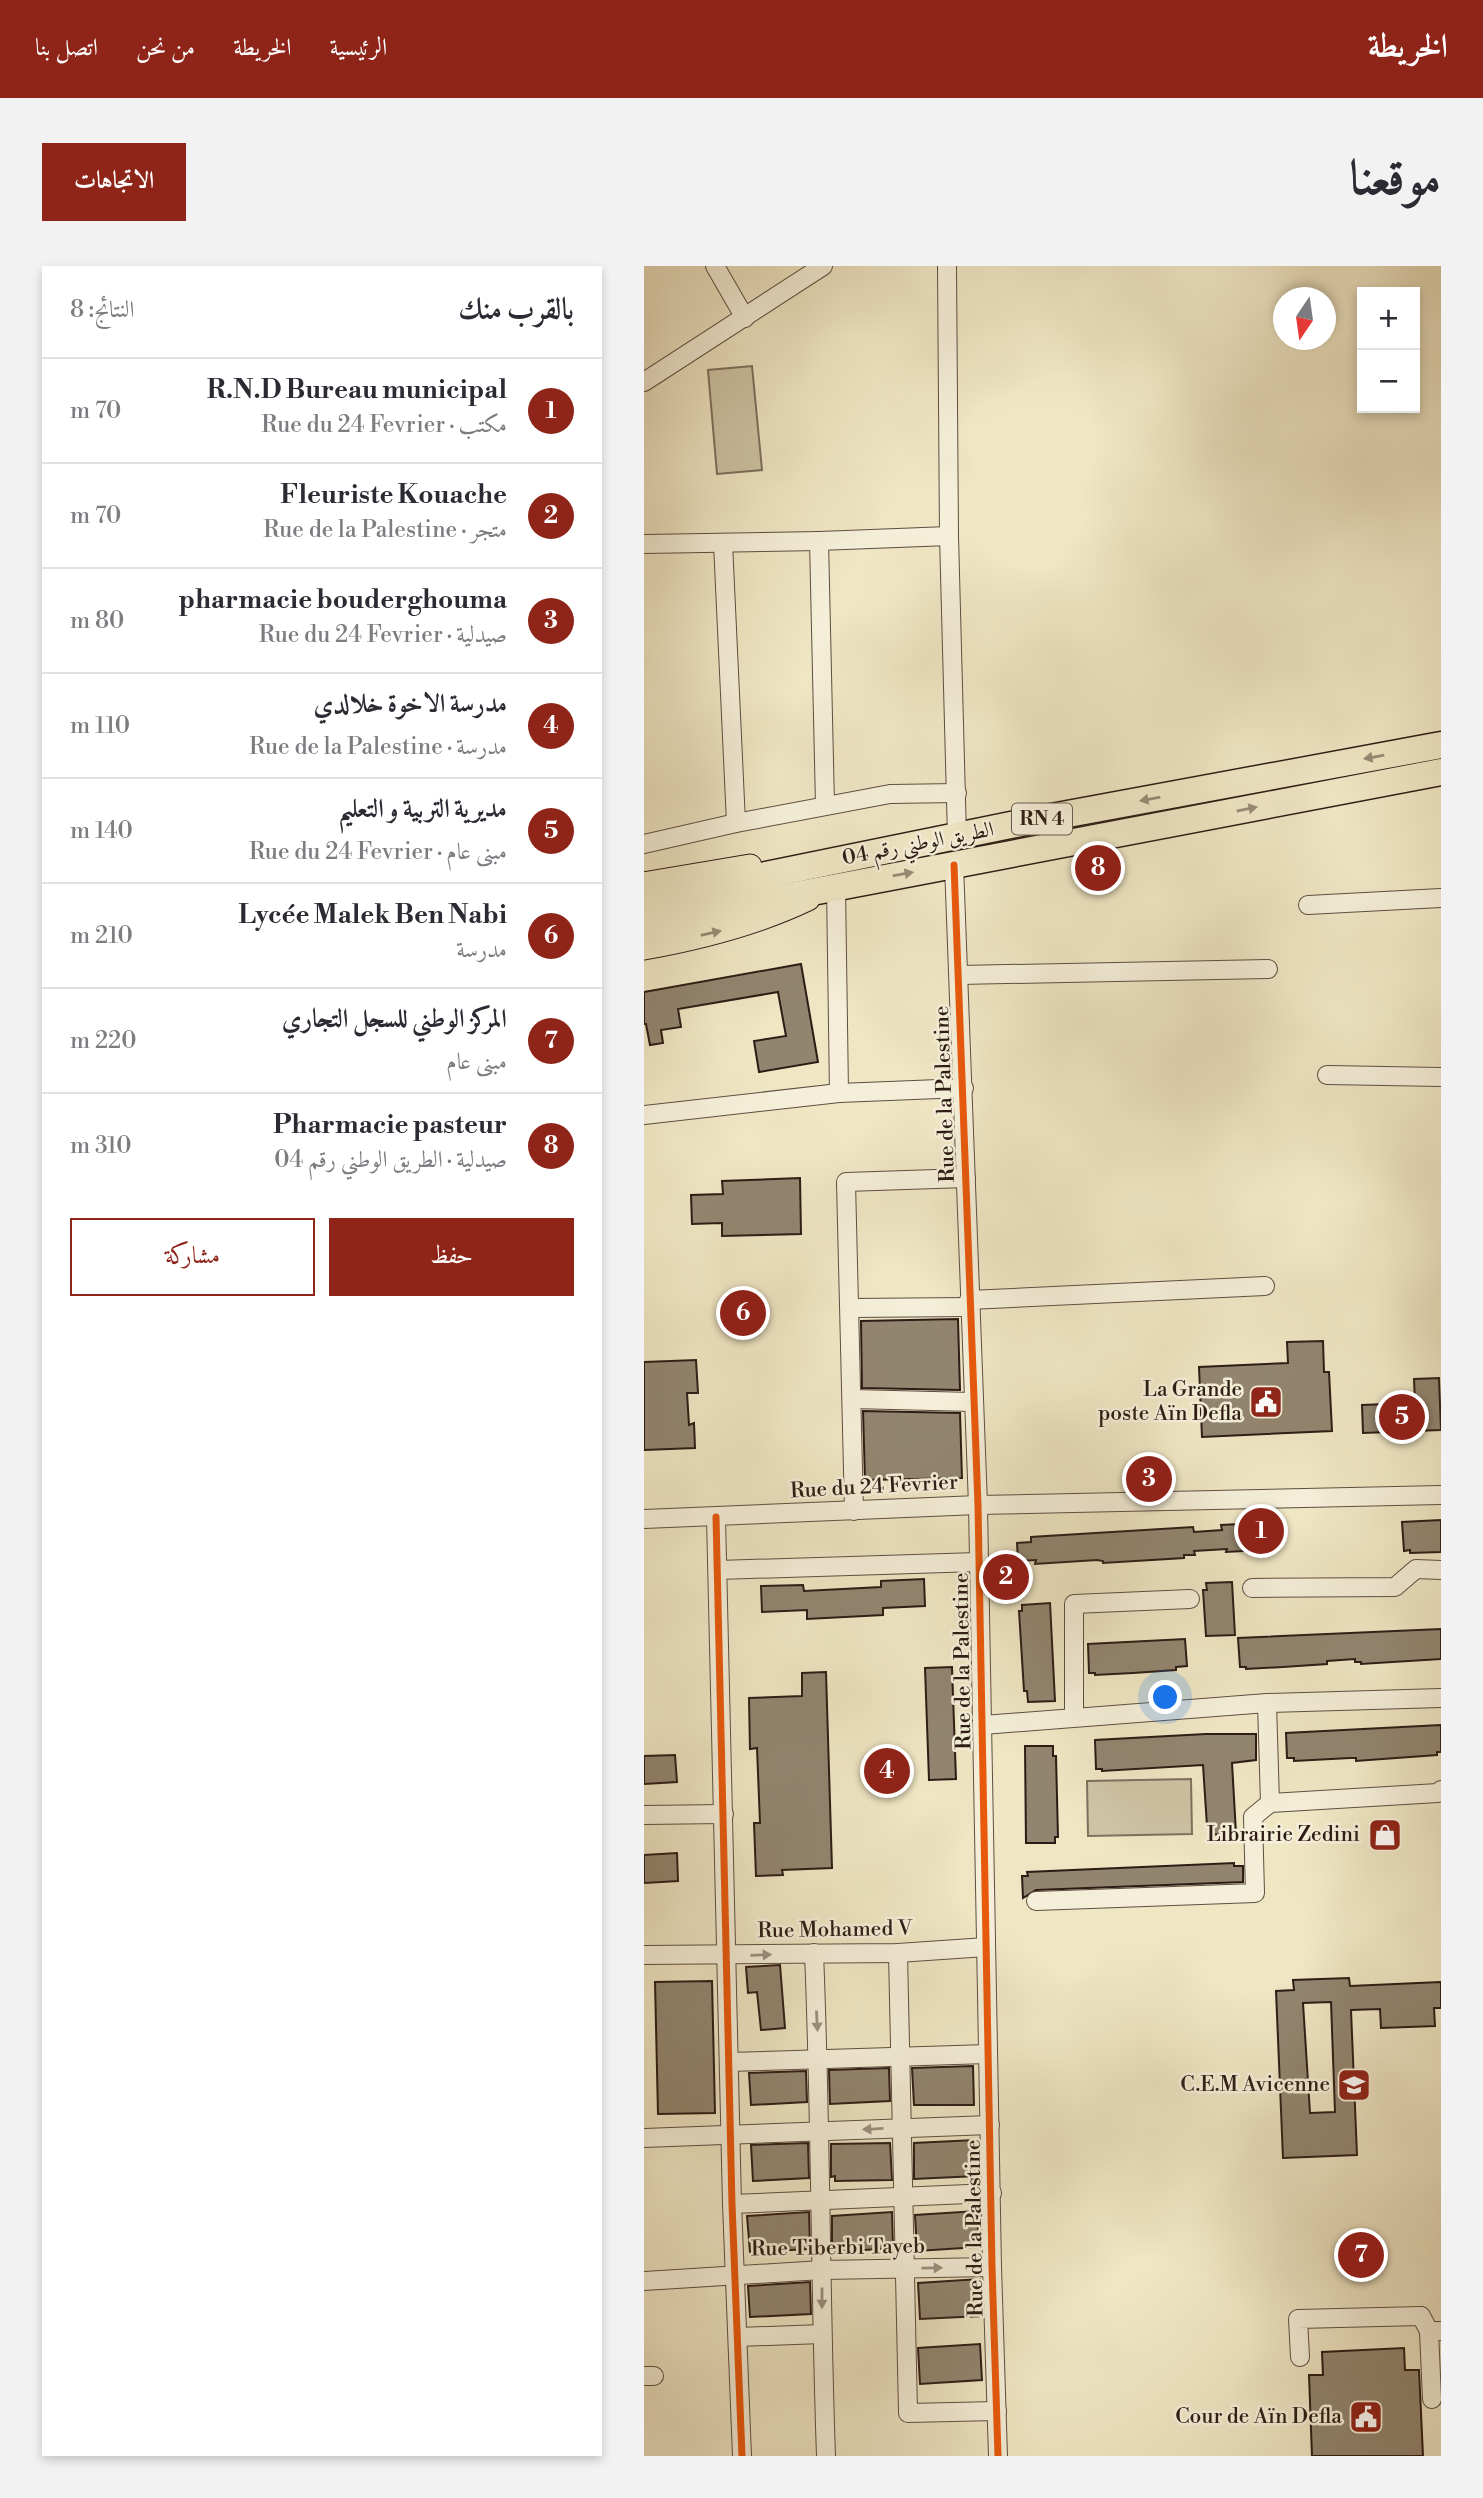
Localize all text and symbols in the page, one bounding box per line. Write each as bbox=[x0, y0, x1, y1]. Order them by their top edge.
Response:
text: الخريطة bbox=[1368, 27, 1448, 68]
text: اتصل بنا bbox=[35, 33, 98, 63]
text: من نحن bbox=[136, 33, 195, 63]
text: الخريطة bbox=[233, 33, 292, 63]
text: الرئيسية bbox=[330, 33, 387, 63]
button: الاتجاهات bbox=[42, 143, 186, 221]
text: موقعنا bbox=[1349, 149, 1441, 210]
north arrow bbox=[1273, 287, 1336, 350]
map controls bbox=[1357, 287, 1420, 413]
button: + bbox=[1357, 287, 1420, 350]
text: بالقرب منك bbox=[458, 291, 574, 329]
text: النتائج: 8 bbox=[70, 296, 134, 324]
button: − bbox=[1357, 350, 1420, 413]
text: R.N.D Bureau municipal bbox=[207, 374, 507, 406]
text: 70 m bbox=[70, 397, 121, 425]
text: 1 bbox=[545, 397, 557, 425]
text: مكتب · Rue du 24 Fevrier bbox=[261, 411, 507, 439]
text: Fleuriste Kouache bbox=[280, 479, 507, 511]
text: 70 m bbox=[70, 502, 121, 530]
text: 2 bbox=[544, 502, 558, 530]
text: متجر · Rue de la Palestine bbox=[263, 516, 507, 544]
text: pharmacie bouderghouma bbox=[178, 584, 507, 616]
text: 80 m bbox=[70, 607, 124, 635]
text: 3 bbox=[544, 607, 558, 635]
text: صيدلية · Rue du 24 Fevrier bbox=[259, 621, 507, 649]
text: مدرسة الاخوة خلالدي bbox=[313, 688, 507, 720]
text: 110 m bbox=[70, 712, 130, 740]
text: 4 bbox=[543, 712, 559, 740]
text: مدرسة · Rue de la Palestine bbox=[249, 733, 507, 761]
one-way arrow bbox=[1363, 752, 1385, 763]
text: مديرية التربية و التعليم bbox=[338, 793, 507, 825]
one-way arrow bbox=[1139, 793, 1161, 804]
road number: RN 4 bbox=[1012, 804, 1072, 834]
one-way arrow bbox=[1236, 804, 1258, 815]
text: 140 m bbox=[70, 817, 133, 845]
text: 5 bbox=[544, 817, 558, 845]
street label: الطريق الوطني رقم 04 bbox=[840, 817, 997, 877]
text: مبنى عام · Rue du 24 Fevrier bbox=[249, 838, 507, 866]
pin: 8 bbox=[1075, 842, 1121, 894]
one-way arrow bbox=[892, 868, 914, 879]
text: Lycée Malek Ben Nabi bbox=[238, 899, 507, 931]
text: 210 m bbox=[70, 922, 133, 950]
text: 6 bbox=[544, 922, 558, 950]
one-way arrow bbox=[700, 928, 722, 939]
text: مدرسة bbox=[456, 936, 507, 964]
text: المركز الوطني للسجل التجاري bbox=[282, 1003, 507, 1035]
street label: Rue de la Palestine bbox=[929, 1005, 961, 1183]
text: 220 m bbox=[70, 1027, 136, 1055]
text: 7 bbox=[544, 1027, 558, 1055]
text: مبنى عام bbox=[446, 1048, 507, 1076]
text: Pharmacie pasteur bbox=[273, 1109, 507, 1141]
text: 310 m bbox=[70, 1132, 131, 1160]
text: 8 bbox=[544, 1132, 558, 1160]
text: صيدلية · الطريق الوطني رقم 04 bbox=[274, 1146, 507, 1174]
button: مشاركة bbox=[70, 1218, 315, 1296]
button: حفظ bbox=[329, 1218, 574, 1296]
pin: 6 bbox=[720, 1287, 766, 1339]
place label: La Grande poste Aïn Defla bbox=[1098, 1377, 1242, 1427]
public building icon: La Grande poste Aïn Defla bbox=[1247, 1383, 1285, 1421]
pin: 5 bbox=[1379, 1391, 1425, 1443]
pin: 3 bbox=[1126, 1453, 1172, 1505]
street label: Rue du 24 Fevrier bbox=[789, 1470, 959, 1504]
pin: 1 bbox=[1238, 1505, 1284, 1557]
pin: 2 bbox=[983, 1551, 1029, 1603]
street label: Rue de la Palestine bbox=[948, 1572, 978, 1750]
your location bbox=[1148, 1680, 1182, 1714]
pin: 4 bbox=[864, 1745, 910, 1797]
shop icon: Librairie Zedini bbox=[1366, 1816, 1404, 1854]
place label: Librairie Zedini bbox=[1207, 1822, 1360, 1848]
street label: Rue Mohamed V bbox=[757, 1916, 914, 1944]
one-way arrow bbox=[750, 1949, 772, 1961]
one-way arrow bbox=[811, 2011, 822, 2033]
school or university icon: C.E.M Avicenne bbox=[1335, 2066, 1373, 2104]
place label: C.E.M Avicenne bbox=[1180, 2072, 1330, 2098]
one-way arrow bbox=[862, 2123, 884, 2134]
street label: Rue de la Palestine bbox=[960, 2139, 990, 2317]
pin: 7 bbox=[1338, 2229, 1384, 2281]
street label: Rue Tiberbi Tayeb bbox=[751, 2233, 925, 2263]
one-way arrow bbox=[922, 2262, 944, 2274]
one-way arrow bbox=[816, 2287, 828, 2309]
public building icon: Cour de Aïn Defla bbox=[1347, 2398, 1385, 2436]
place label: Cour de Aïn Defla bbox=[1175, 2404, 1342, 2430]

